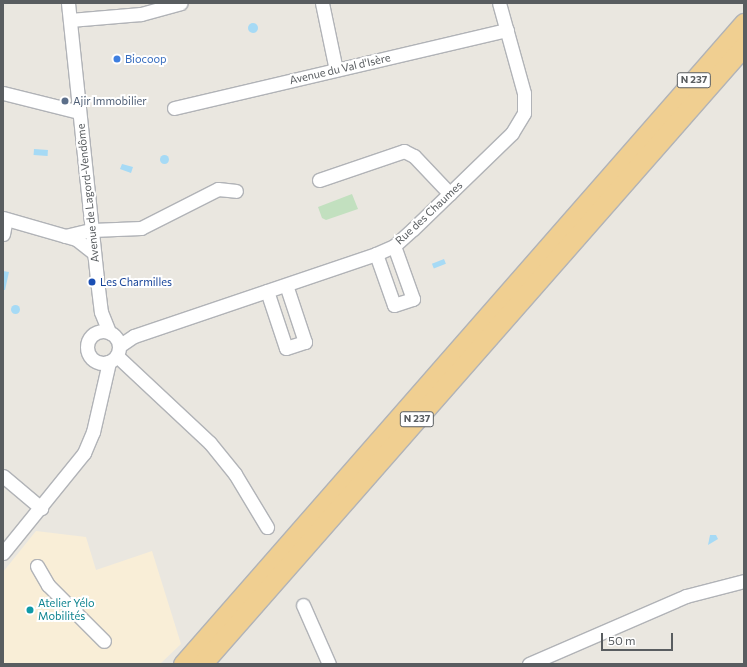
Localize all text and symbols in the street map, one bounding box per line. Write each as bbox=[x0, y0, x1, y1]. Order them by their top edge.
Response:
street label: Avenue du Val d'Isère bbox=[288, 51, 392, 87]
place label: Biocoop bbox=[125, 52, 167, 66]
marker: Biocoop bbox=[112, 54, 122, 64]
road number: N 237 bbox=[676, 72, 712, 88]
place label: Ajir Immobilier bbox=[73, 94, 147, 108]
marker: Ajir Immobilier bbox=[60, 96, 70, 106]
street label: Avenue de Lagord-Vendôme bbox=[74, 123, 102, 263]
street label: Rue des Chaumes bbox=[393, 179, 465, 247]
place label: Les Charmilles bbox=[100, 275, 172, 289]
marker: Les Charmilles bbox=[87, 277, 97, 287]
road number: N 237 bbox=[399, 411, 435, 427]
place label: Atelier Yélo Mobilités bbox=[38, 597, 95, 623]
marker: Atelier Yélo Mobilités bbox=[25, 605, 35, 615]
scale bar bbox=[603, 625, 675, 651]
text: 50 m bbox=[608, 633, 636, 647]

